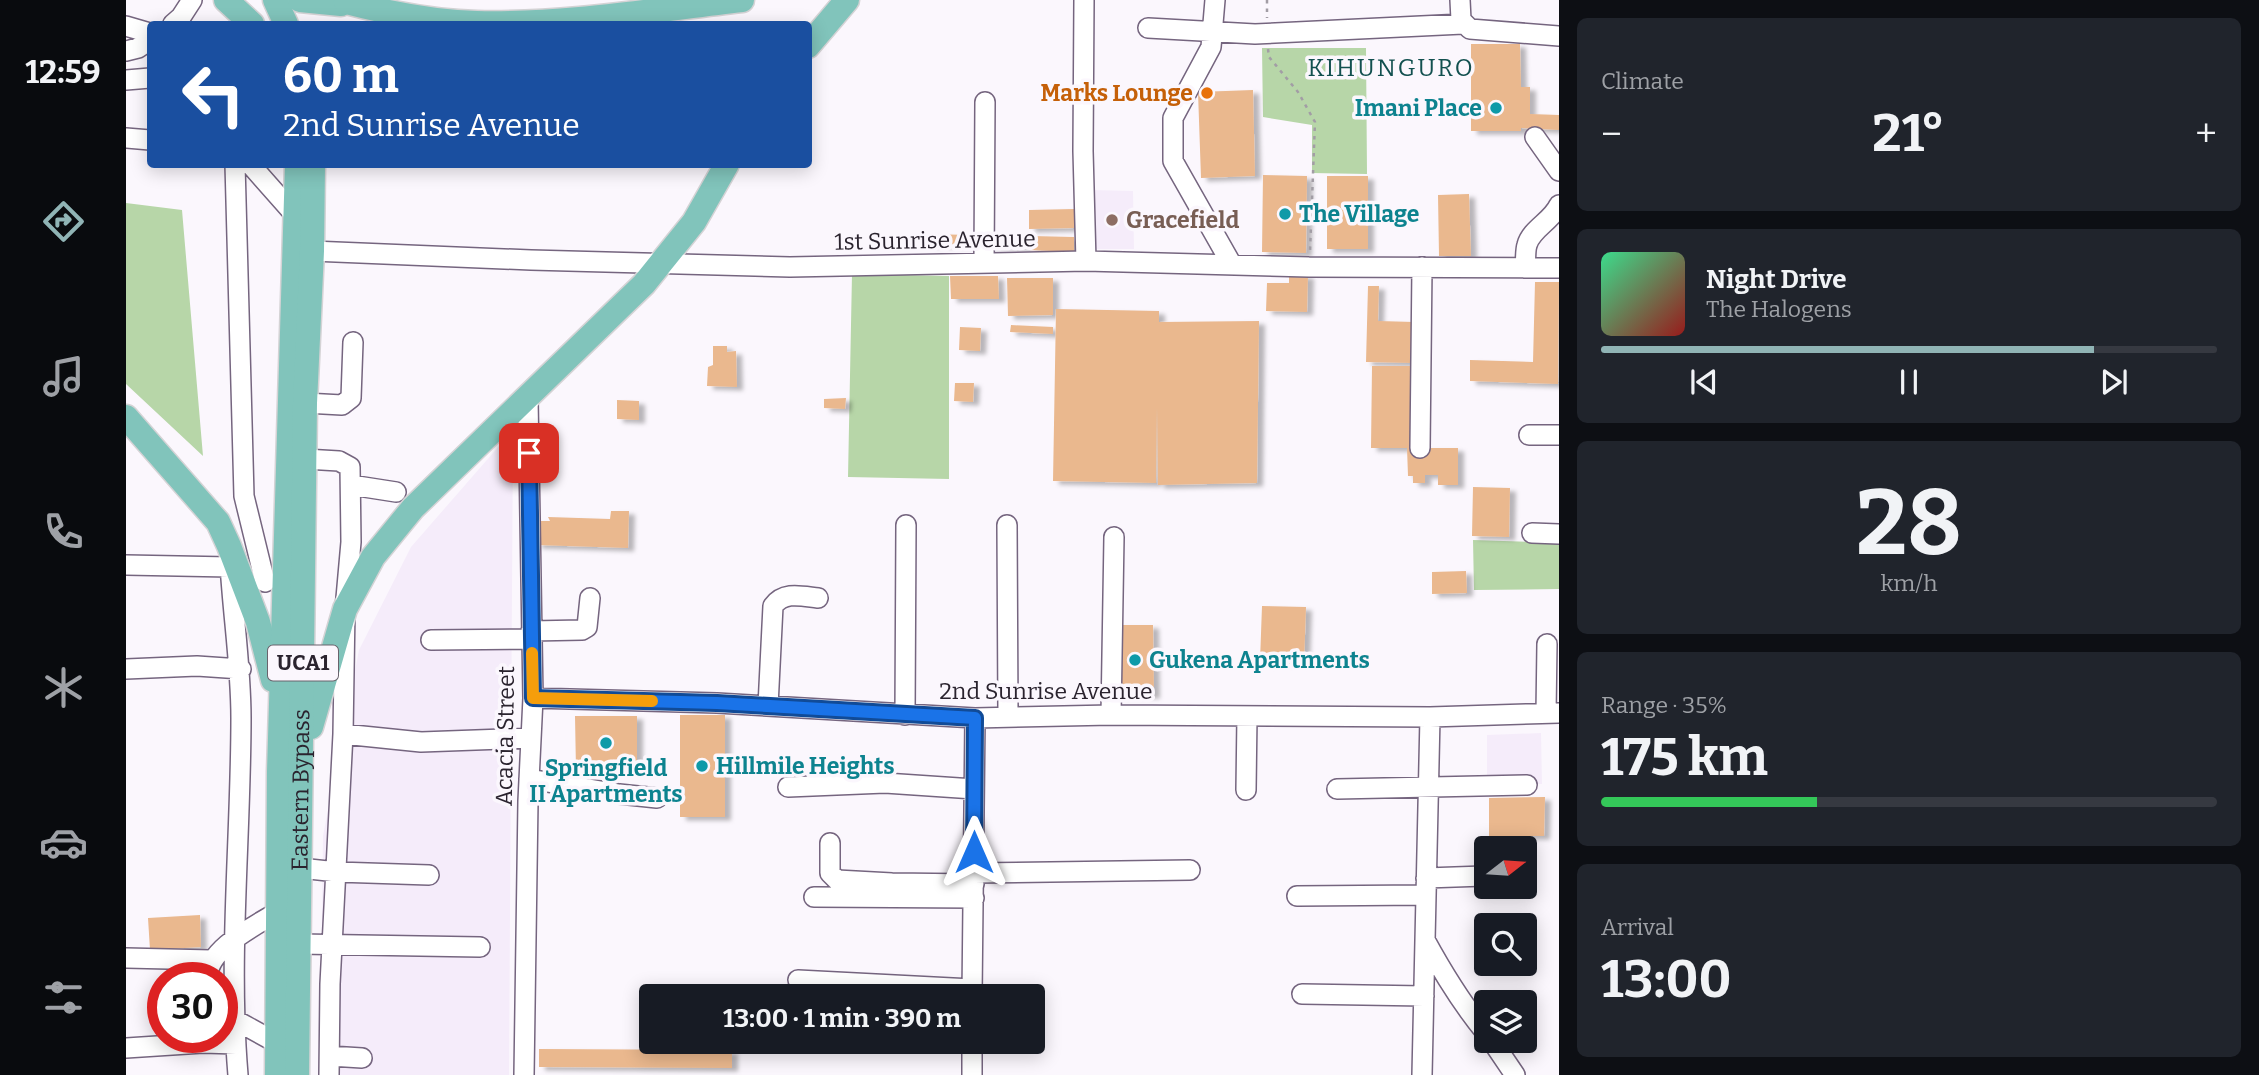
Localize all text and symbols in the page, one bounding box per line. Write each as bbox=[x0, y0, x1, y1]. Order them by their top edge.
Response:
text: 60 m bbox=[283, 46, 399, 105]
icon: left bbox=[168, 49, 259, 140]
text: 12:59 bbox=[25, 53, 101, 91]
district label: KIHUNGURO bbox=[1307, 54, 1475, 82]
text: Climate bbox=[1601, 67, 1684, 95]
place label: Marks Lounge bbox=[1040, 79, 1193, 107]
marker: Marks Lounge bbox=[1199, 85, 1215, 101]
place label: Imani Place bbox=[1355, 94, 1482, 122]
marker: Imani Place bbox=[1488, 100, 1504, 116]
text: 21° bbox=[1872, 102, 1945, 165]
text: 2nd Sunrise Avenue bbox=[283, 106, 580, 144]
text: − bbox=[1601, 111, 1622, 157]
text: + bbox=[2195, 111, 2217, 157]
icon: directions bbox=[39, 197, 88, 246]
place label: The Village bbox=[1299, 200, 1419, 228]
place label: Gracefield bbox=[1126, 206, 1239, 234]
marker: The Village bbox=[1277, 206, 1293, 222]
marker: Gracefield bbox=[1104, 212, 1120, 228]
street label: 1st Sunrise Avenue bbox=[834, 224, 1036, 256]
text: Night Drive bbox=[1706, 264, 1847, 295]
text: The Halogens bbox=[1706, 295, 1852, 323]
icon: music bbox=[39, 352, 88, 401]
icon: previous bbox=[1685, 363, 1723, 401]
icon: pause bbox=[1890, 363, 1928, 401]
icon: next bbox=[2095, 363, 2133, 401]
pin bbox=[499, 423, 559, 483]
icon: arrive bbox=[510, 434, 548, 472]
text: 28 bbox=[1856, 469, 1962, 578]
icon: phone bbox=[39, 507, 88, 556]
text: km/h bbox=[1881, 569, 1937, 597]
road number: UCA1 bbox=[268, 646, 338, 680]
place label: Gukena Apartments bbox=[1149, 646, 1370, 674]
marker: Gukena Apartments bbox=[1127, 652, 1143, 668]
icon: climate bbox=[39, 663, 88, 712]
street label: Acacia Street bbox=[490, 666, 520, 806]
street label: 2nd Sunrise Avenue bbox=[939, 677, 1153, 705]
text: Range · 35% bbox=[1601, 691, 1727, 719]
street label: Eastern Bypass bbox=[285, 709, 315, 871]
text: 175 km bbox=[1601, 726, 1768, 789]
marker: Springfield II Apartments bbox=[598, 735, 614, 751]
place label: Hillmile Heights bbox=[716, 752, 894, 780]
place label: Springfield II Apartments bbox=[529, 754, 683, 808]
marker: Hillmile Heights bbox=[694, 758, 710, 774]
position arrow bbox=[937, 815, 1011, 889]
icon: car bbox=[39, 818, 88, 867]
north arrow bbox=[1474, 836, 1536, 900]
map controls bbox=[1474, 836, 1537, 1053]
button: search bbox=[1474, 913, 1537, 976]
text: Arrival bbox=[1601, 913, 1674, 941]
text: 13:00 bbox=[1601, 948, 1732, 1011]
speed limit sign: 30 bbox=[147, 962, 238, 1053]
icon: filters bbox=[39, 973, 88, 1022]
button: layers bbox=[1474, 990, 1537, 1053]
text: 13:00 · 1 min · 390 m bbox=[723, 1003, 961, 1034]

